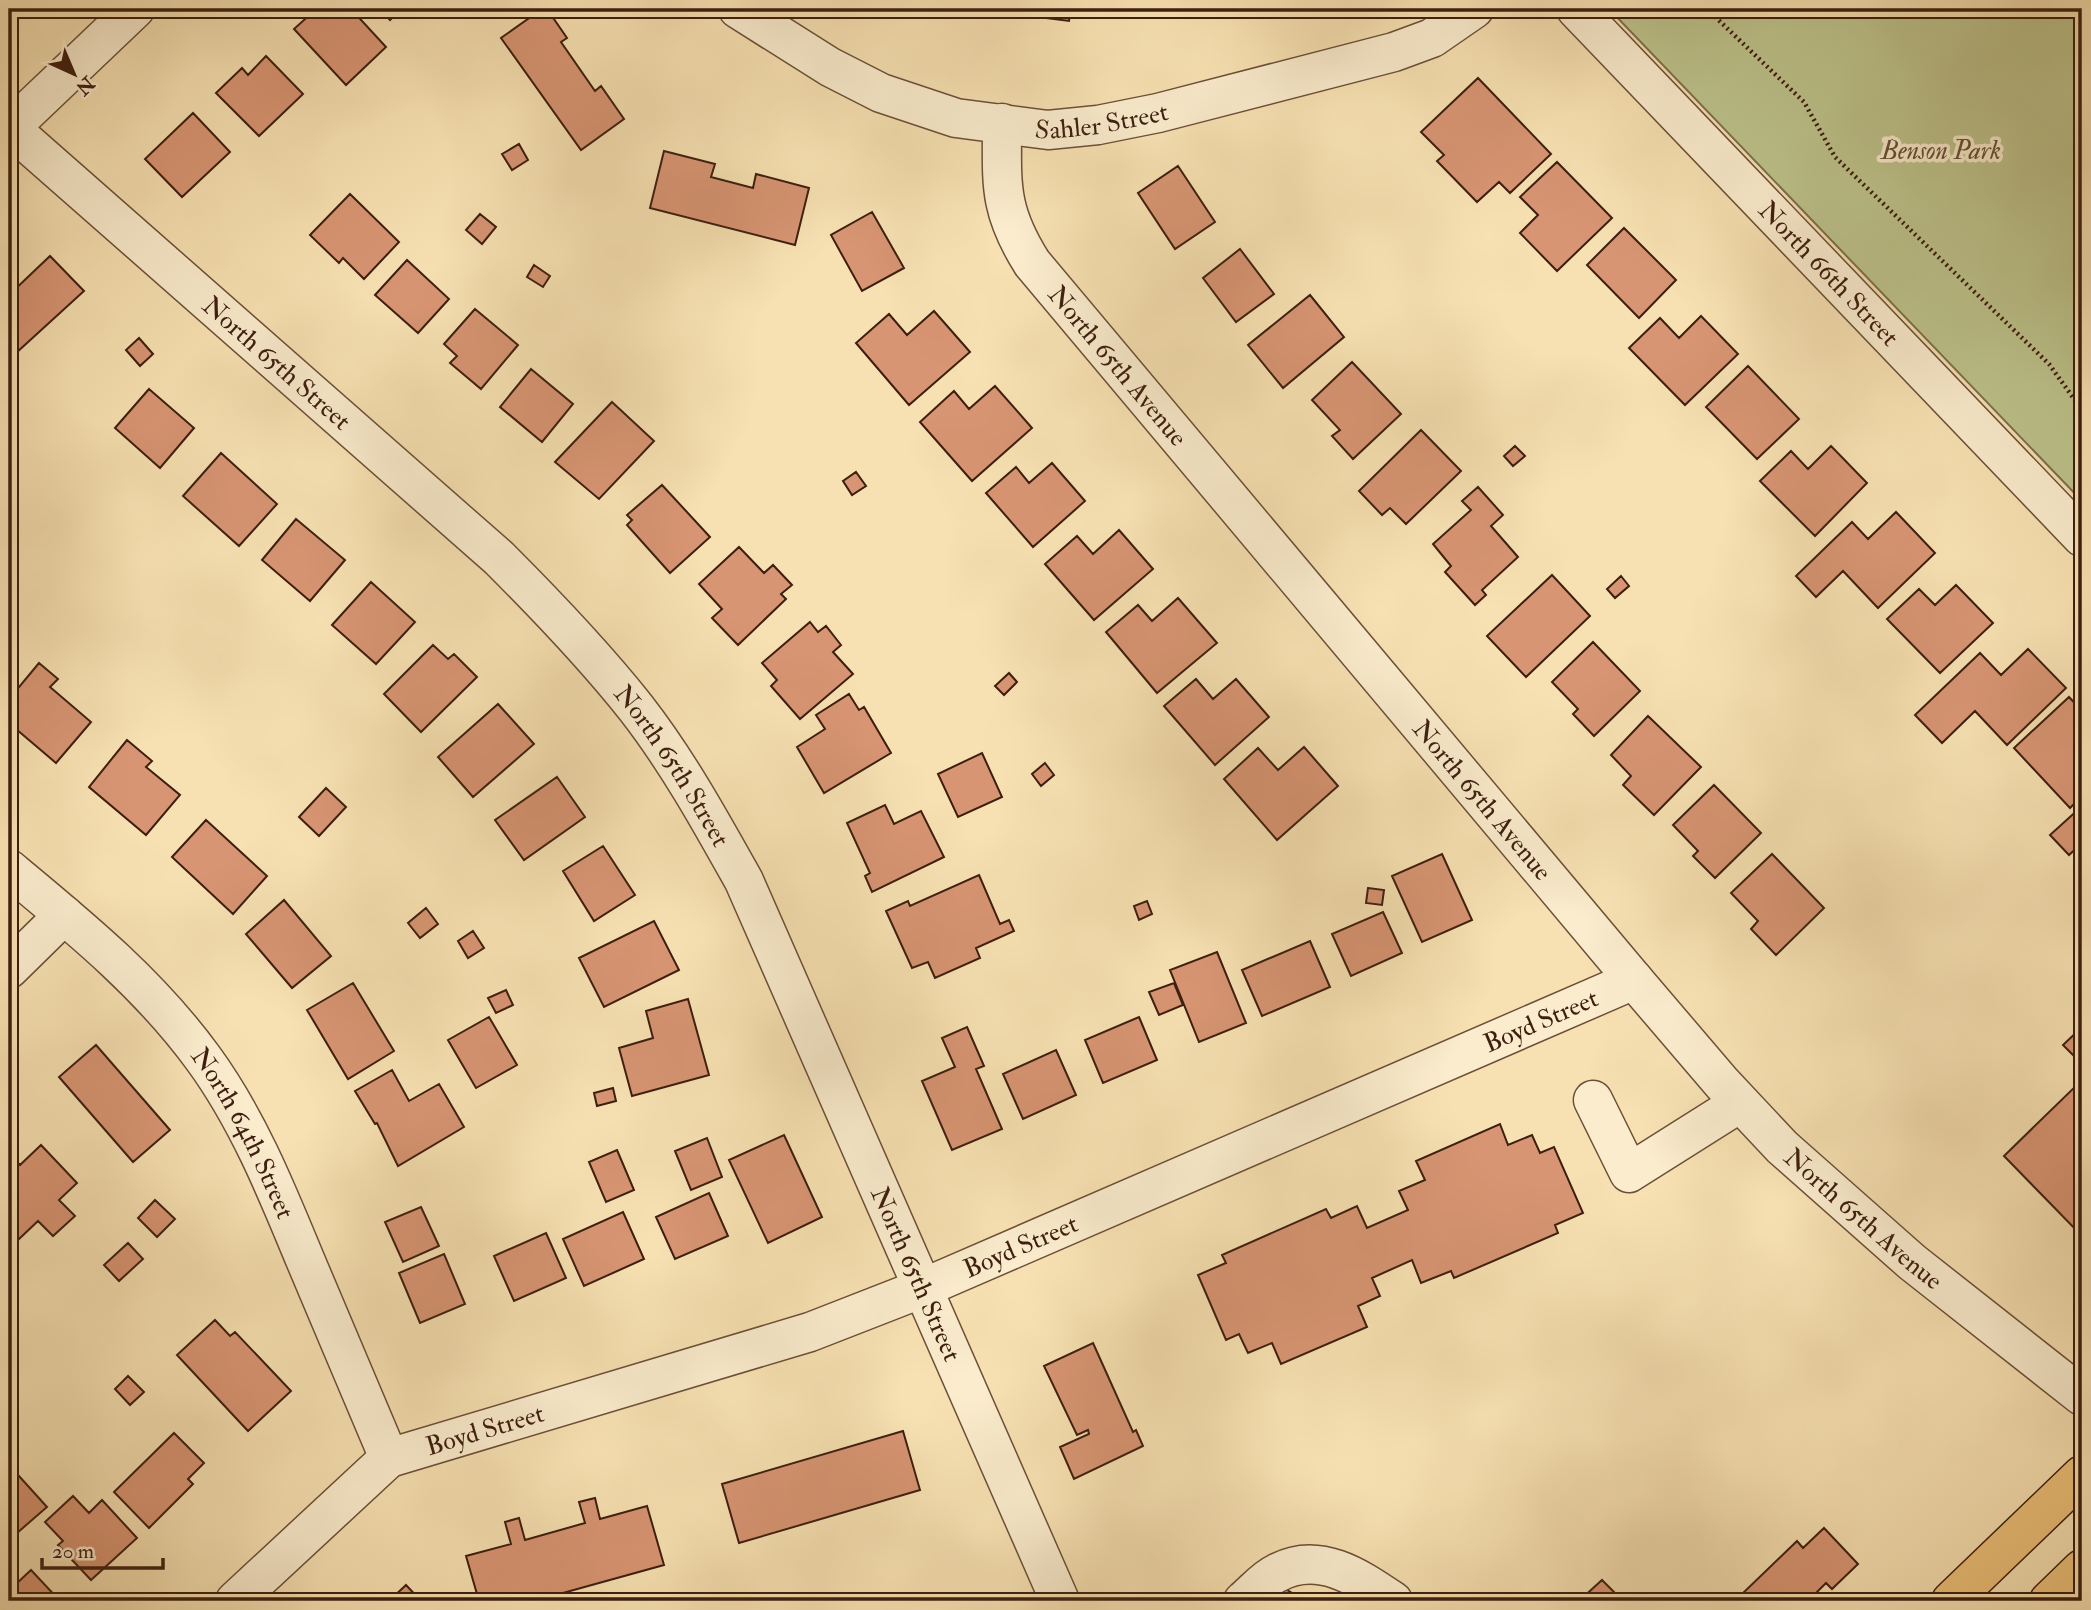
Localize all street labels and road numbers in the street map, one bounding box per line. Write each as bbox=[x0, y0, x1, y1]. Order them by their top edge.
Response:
street label: Sahler Street bbox=[1033, 96, 1172, 147]
street label: North 66th Street bbox=[1752, 195, 1905, 353]
street label: North 65th Avenue bbox=[1041, 279, 1194, 453]
street label: North 65th Street bbox=[196, 290, 357, 437]
street label: North 65th Street bbox=[607, 679, 736, 852]
street label: North 65th Avenue bbox=[1405, 714, 1559, 887]
street label: Boyd Street bbox=[1479, 982, 1603, 1060]
street label: North 64th Street bbox=[184, 1041, 301, 1224]
street label: North 65th Avenue bbox=[1777, 1141, 1949, 1297]
street label: North 65th Street bbox=[863, 1182, 968, 1366]
street label: Boyd Street bbox=[959, 1208, 1083, 1286]
street label: Boyd Street bbox=[422, 1398, 548, 1463]

